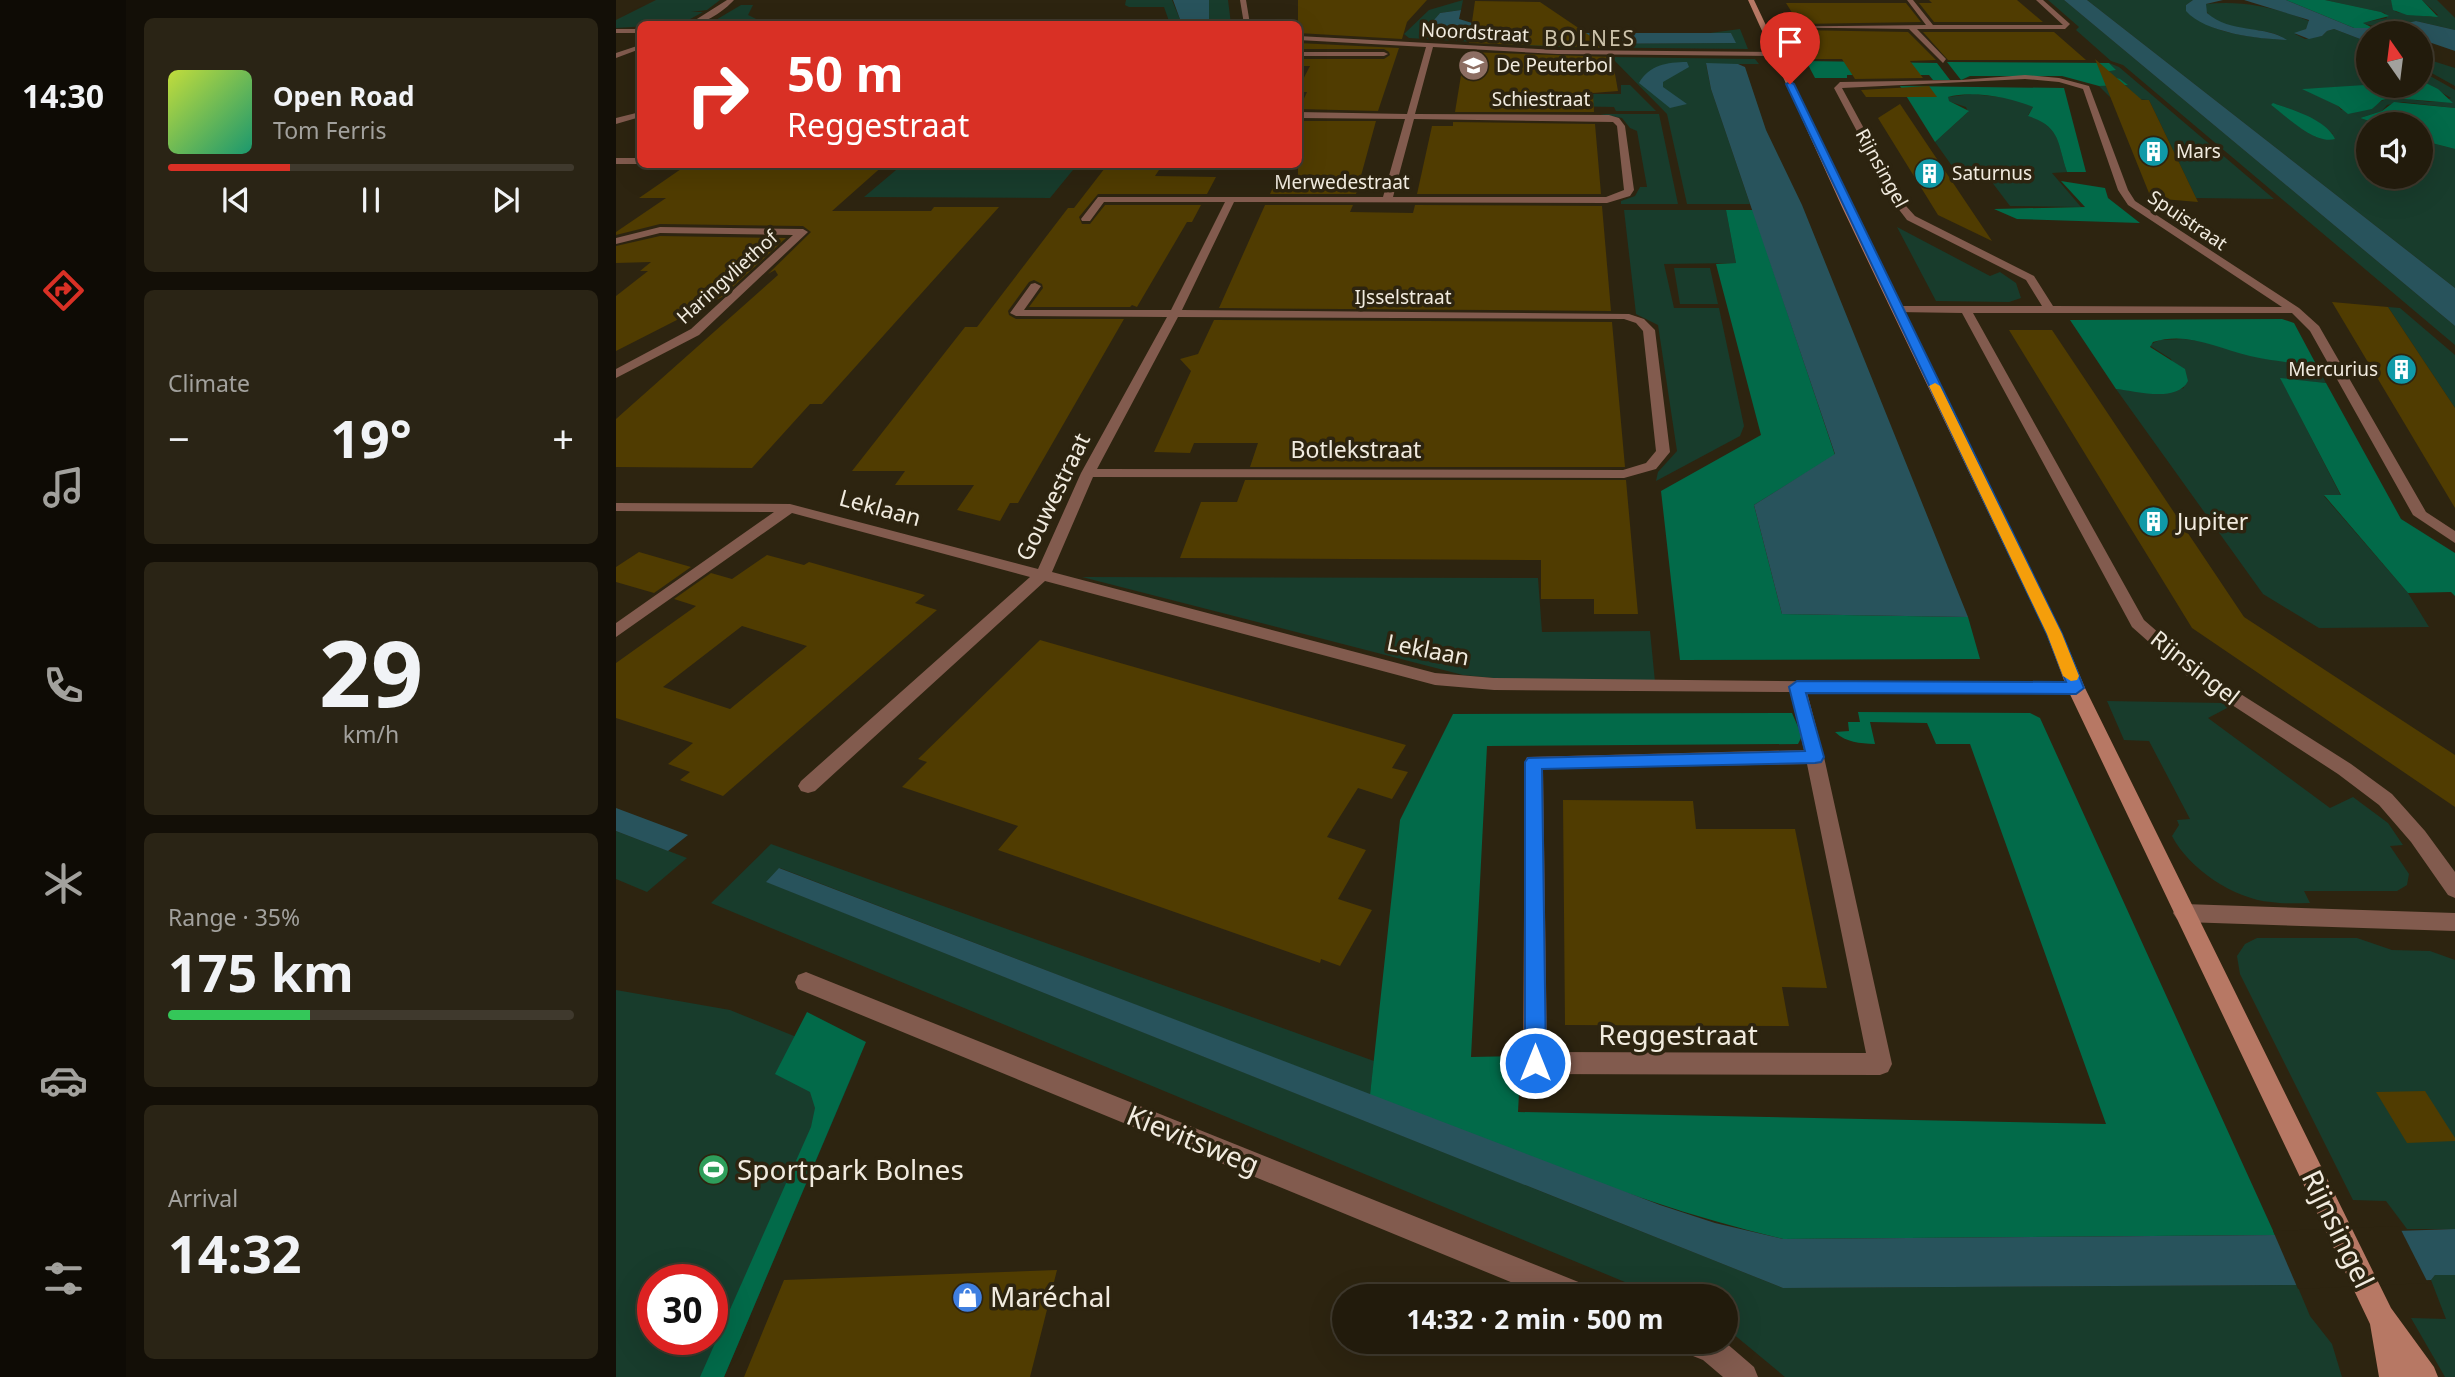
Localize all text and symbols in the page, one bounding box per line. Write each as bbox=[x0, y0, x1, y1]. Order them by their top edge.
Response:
pin bbox=[1760, 12.0, 1820, 84]
street label: Noordstraat bbox=[1420, 16, 1530, 48]
north arrow bbox=[2356, 21, 2432, 98]
map controls bbox=[2356, 21, 2433, 189]
icon: arrive bbox=[1771, 23, 1809, 61]
district label: BOLNES bbox=[1544, 24, 1636, 52]
text: 50 m bbox=[787, 40, 904, 106]
school or university icon: De Peuterbol bbox=[1456, 48, 1490, 82]
icon: right bbox=[672, 49, 763, 140]
place label: De Peuterbol bbox=[1496, 52, 1613, 78]
text: 14:30 bbox=[22, 74, 104, 117]
text: Open Road bbox=[273, 78, 415, 114]
street label: Schiestraat bbox=[1492, 86, 1590, 112]
text: Reggestraat bbox=[787, 103, 969, 146]
button: sound bbox=[2356, 112, 2433, 189]
text: Tom Ferris bbox=[273, 114, 386, 146]
street label: Rijnsingel bbox=[1850, 124, 1914, 212]
building icon: Mars bbox=[2136, 134, 2170, 168]
place label: Mars bbox=[2176, 138, 2221, 164]
building icon: Saturnus bbox=[1912, 156, 1946, 190]
place label: Saturnus bbox=[1952, 160, 2032, 186]
street label: Merwedestraat bbox=[1274, 169, 1410, 195]
icon: previous bbox=[217, 181, 255, 219]
icon: pause bbox=[352, 181, 390, 219]
icon: next bbox=[487, 181, 525, 219]
street label: Spuistraat bbox=[2143, 184, 2233, 256]
street label: Haringvliethof bbox=[671, 224, 784, 329]
icon: directions bbox=[39, 266, 88, 315]
street label: IJsselstraat bbox=[1354, 284, 1452, 310]
building icon: Mercurius bbox=[2384, 352, 2418, 386]
place label: Mercurius bbox=[2288, 356, 2378, 382]
text: Climate bbox=[168, 367, 250, 399]
text: 19° bbox=[330, 402, 412, 473]
text: − bbox=[168, 412, 190, 464]
text: + bbox=[552, 412, 574, 464]
street label: Gouwestraat bbox=[1007, 427, 1097, 566]
street label: Botlekstraat bbox=[1291, 433, 1421, 465]
icon: music bbox=[39, 463, 88, 512]
street label: Leklaan bbox=[836, 481, 925, 533]
building icon: Jupiter bbox=[2137, 505, 2171, 539]
place label: Jupiter bbox=[2175, 505, 2249, 537]
text: 29 bbox=[319, 610, 423, 734]
street label: Rijnsingel bbox=[2145, 622, 2247, 712]
street label: Leklaan bbox=[1384, 625, 1472, 673]
icon: phone bbox=[39, 661, 88, 710]
text: km/h bbox=[343, 718, 399, 750]
icon: climate bbox=[39, 859, 88, 908]
text: Range · 35% bbox=[168, 901, 300, 933]
text: 175 km bbox=[168, 936, 354, 1007]
street label: Reggestraat bbox=[1598, 1015, 1758, 1053]
position arrow bbox=[1498, 1026, 1572, 1100]
icon: car bbox=[39, 1056, 88, 1105]
street label: Kievitsweg bbox=[1121, 1095, 1265, 1183]
place label: Sportpark Bolnes bbox=[737, 1150, 964, 1188]
sports icon: Sportpark Bolnes bbox=[697, 1153, 731, 1187]
street label: Rijnsingel bbox=[2294, 1163, 2384, 1294]
text: Arrival bbox=[168, 1182, 238, 1214]
text: 14:32 bbox=[168, 1217, 302, 1288]
icon: filters bbox=[39, 1254, 88, 1303]
speed limit sign: 30 bbox=[637, 1264, 728, 1355]
place label: Maréchal bbox=[990, 1277, 1112, 1315]
shop icon: Maréchal bbox=[950, 1280, 984, 1314]
text: 14:32 · 2 min · 500 m bbox=[1407, 1301, 1663, 1337]

